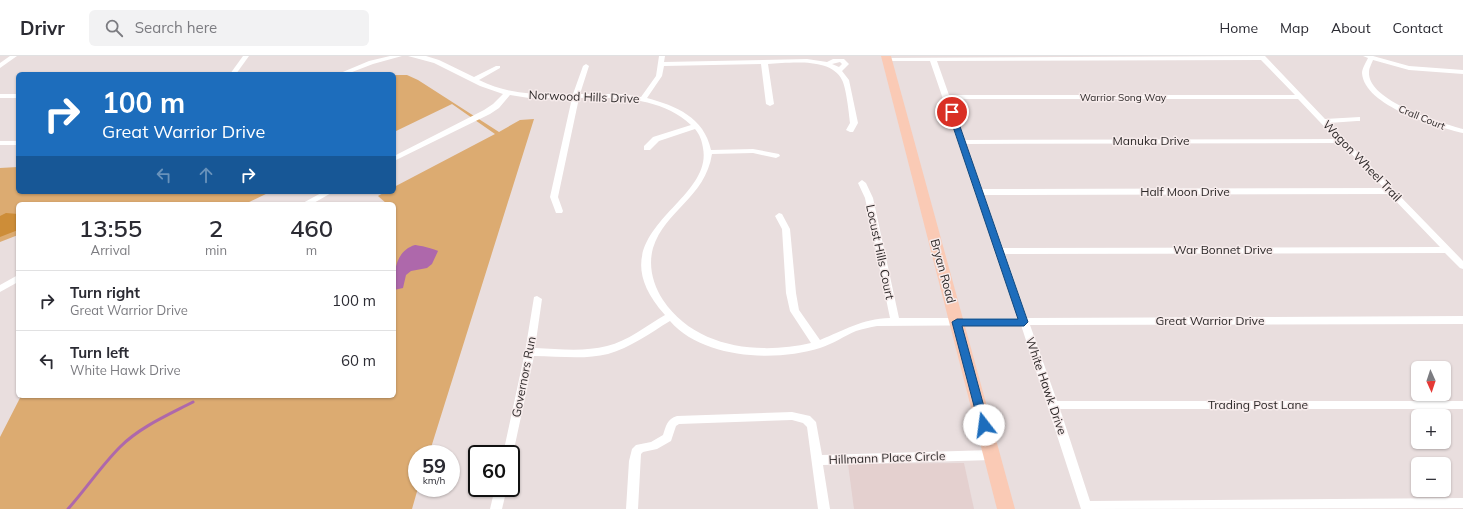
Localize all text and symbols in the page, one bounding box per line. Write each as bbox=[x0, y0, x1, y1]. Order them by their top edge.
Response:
search box bbox=[89, 10, 369, 46]
text: Drivr bbox=[20, 16, 65, 40]
icon: search bbox=[103, 17, 125, 39]
text: Search here bbox=[135, 18, 217, 37]
text: Home bbox=[1219, 19, 1258, 37]
text: Map bbox=[1280, 19, 1309, 37]
text: About bbox=[1331, 19, 1371, 37]
text: Contact bbox=[1393, 19, 1443, 37]
text: 100 m bbox=[102, 85, 185, 120]
street label: Norwood Hills Drive bbox=[528, 87, 640, 106]
icon: right bbox=[36, 88, 88, 140]
street label: Warrior Song Way bbox=[1080, 91, 1167, 104]
pin bbox=[935, 95, 969, 129]
icon: arrive bbox=[941, 101, 963, 123]
street label: Crall Court bbox=[1397, 102, 1447, 133]
street label: Wagon Wheel Trail bbox=[1320, 117, 1405, 204]
text: Great Warrior Drive bbox=[102, 120, 265, 143]
street label: Manuka Drive bbox=[1113, 133, 1189, 148]
icon: left bbox=[153, 164, 175, 186]
icon: ahead bbox=[195, 164, 217, 186]
icon: right bbox=[237, 164, 259, 186]
street label: Half Moon Drive bbox=[1140, 184, 1230, 199]
street label: Locust Hills Court bbox=[863, 203, 898, 301]
text: 13:55 bbox=[79, 213, 142, 243]
text: 2 bbox=[209, 213, 223, 243]
text: 460 bbox=[290, 213, 333, 243]
street label: Bryan Road bbox=[928, 237, 959, 305]
text: Arrival bbox=[91, 242, 130, 258]
text: min bbox=[205, 242, 227, 258]
text: m bbox=[306, 242, 317, 258]
street label: War Bonnet Drive bbox=[1173, 242, 1273, 257]
text: Turn right bbox=[70, 283, 140, 302]
icon: right bbox=[36, 290, 58, 312]
text: 100 m bbox=[332, 291, 376, 310]
text: Great Warrior Drive bbox=[70, 302, 188, 318]
street label: Great Warrior Drive bbox=[1156, 313, 1264, 328]
street label: Governors Run bbox=[508, 335, 539, 419]
street label: White Hawk Drive bbox=[1023, 335, 1070, 437]
text: Turn left bbox=[70, 343, 129, 362]
icon: left bbox=[36, 350, 58, 372]
text: 60 m bbox=[341, 351, 376, 370]
north arrow bbox=[1411, 361, 1451, 401]
map controls bbox=[1411, 361, 1451, 497]
text: White Hawk Drive bbox=[70, 362, 181, 378]
street label: Trading Post Lane bbox=[1208, 397, 1308, 412]
position arrow bbox=[963, 404, 1005, 446]
button: + bbox=[1411, 409, 1451, 449]
speed limit sign: 60 bbox=[468, 445, 520, 497]
street label: Hillmann Place Circle bbox=[828, 448, 946, 467]
text: 59 bbox=[422, 453, 446, 478]
button: − bbox=[1411, 457, 1451, 497]
text: km/h bbox=[423, 474, 445, 487]

